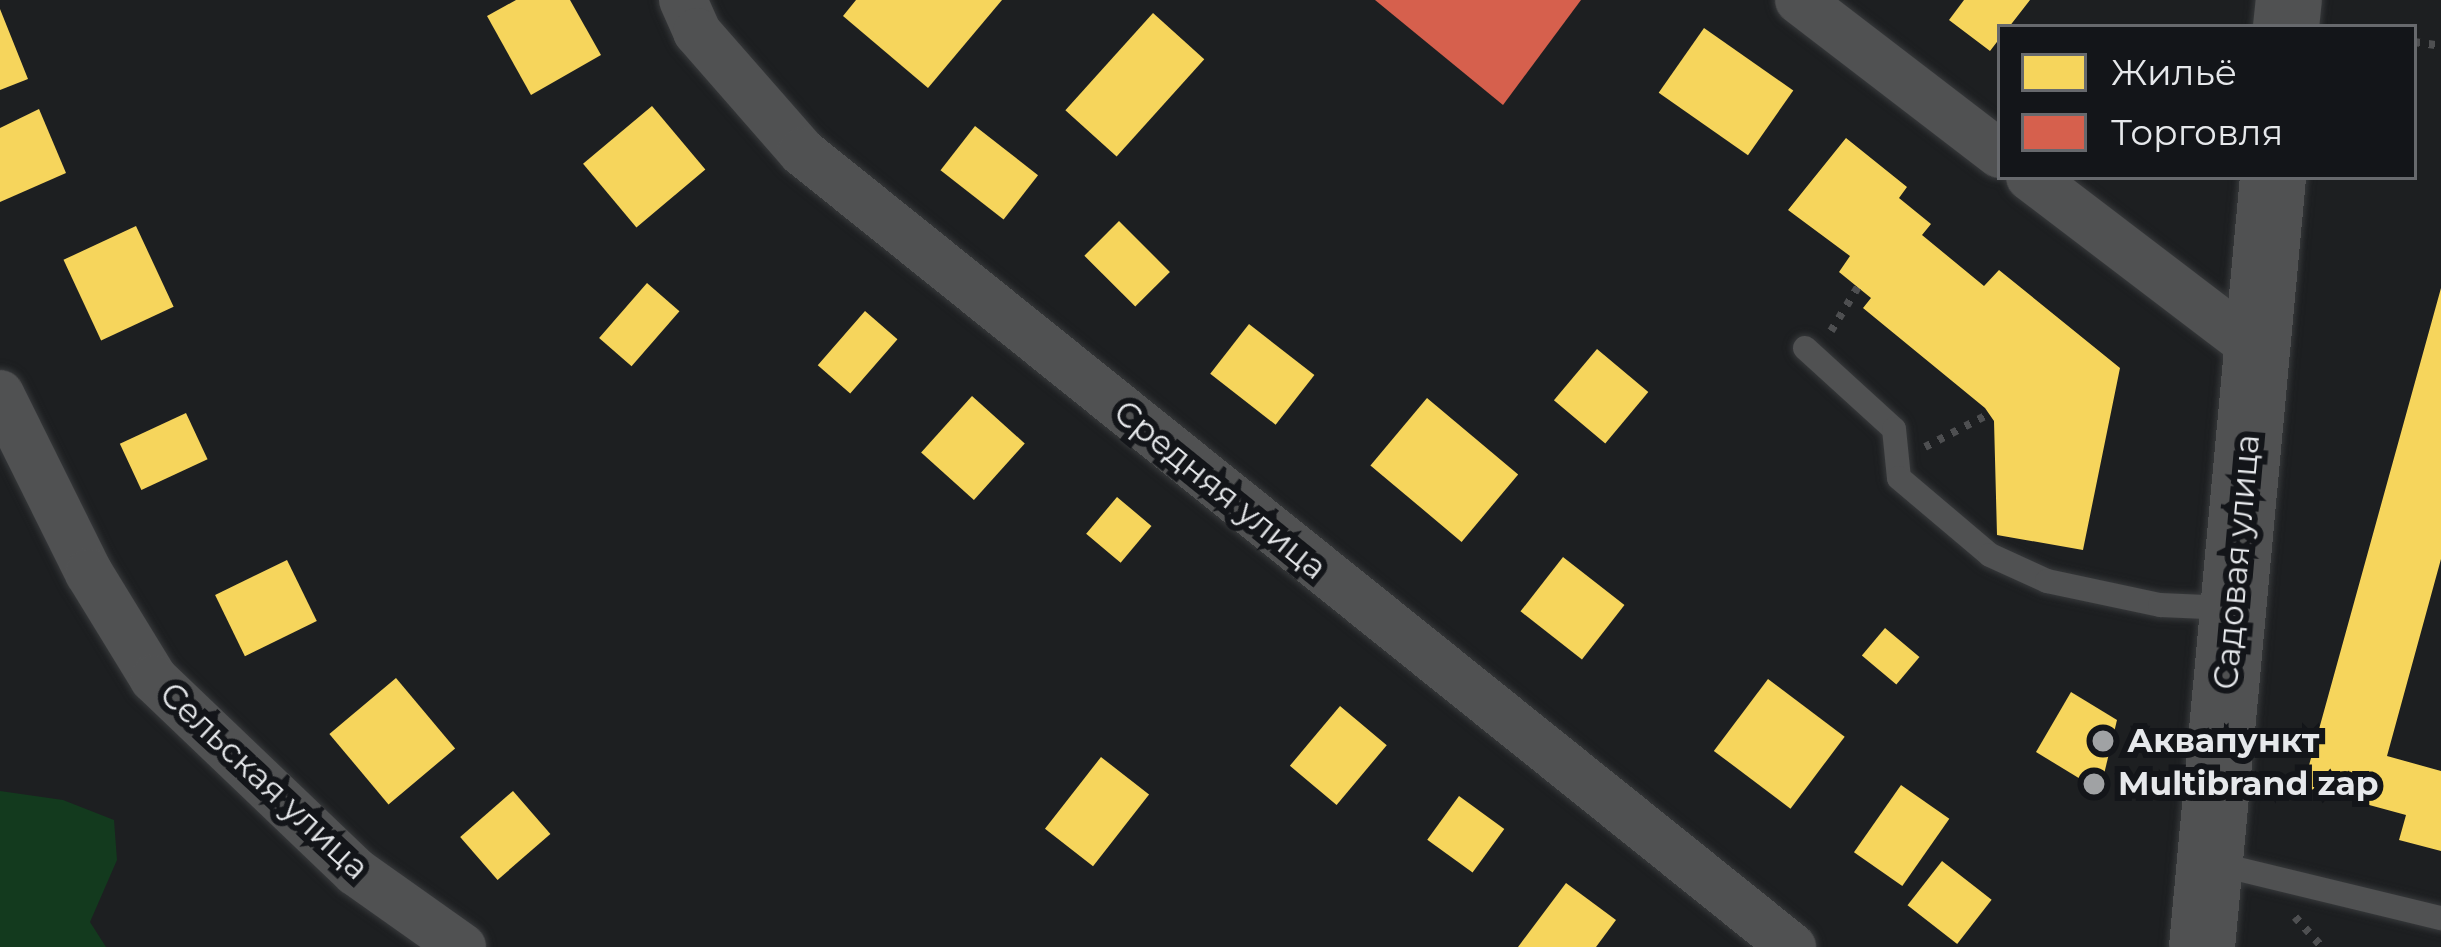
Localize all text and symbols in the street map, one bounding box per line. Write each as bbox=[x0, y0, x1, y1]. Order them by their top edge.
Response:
legend bbox=[1997, 24, 2417, 180]
text: Жильё bbox=[2111, 50, 2237, 94]
text: Торговля bbox=[2111, 110, 2283, 154]
street label: Средняя улица bbox=[1106, 392, 1334, 588]
street label: Садовая улица bbox=[2206, 433, 2268, 691]
street label: Сельская улица bbox=[152, 674, 376, 888]
place label: Аквапункт bbox=[2127, 721, 2319, 761]
marker: Аквапункт bbox=[2090, 728, 2116, 754]
place label: Multibrand zap bbox=[2118, 764, 2379, 804]
marker: Multibrand zap bbox=[2081, 771, 2107, 797]

